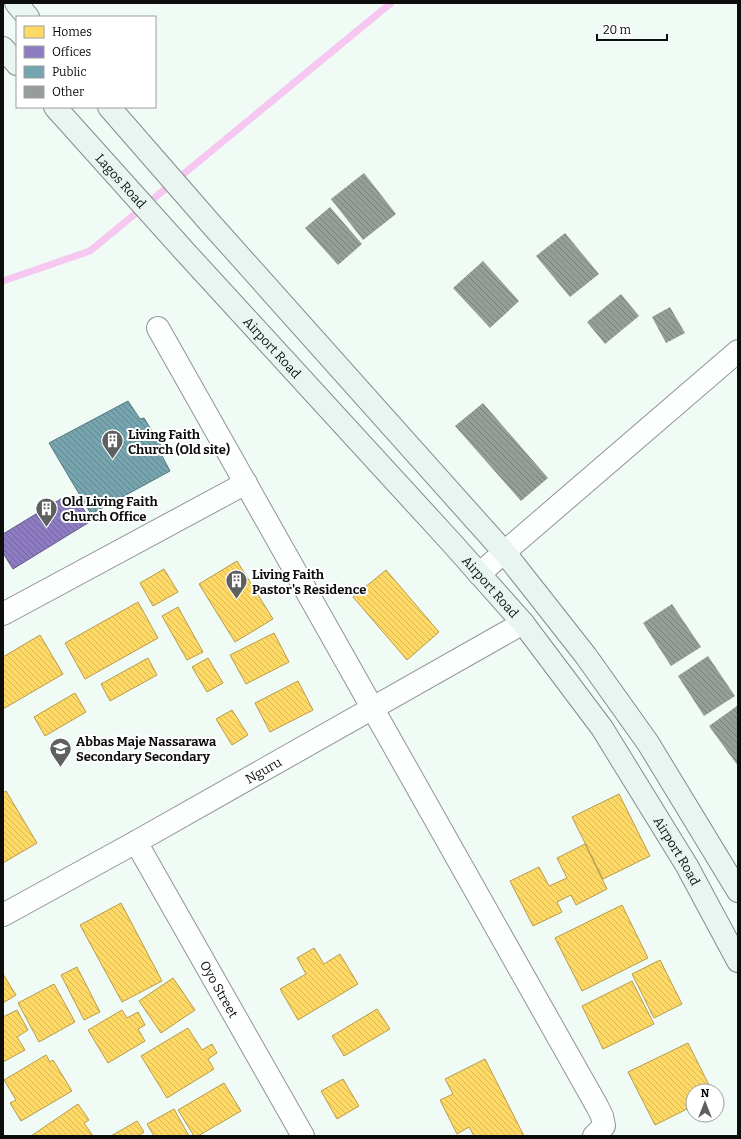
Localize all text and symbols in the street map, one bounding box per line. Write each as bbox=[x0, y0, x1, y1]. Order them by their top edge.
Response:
legend bbox=[16, 16, 156, 108]
scale bar bbox=[597, 16, 667, 42]
text: 20 m bbox=[603, 23, 632, 37]
text: Homes bbox=[52, 25, 92, 39]
text: Offices bbox=[52, 45, 91, 59]
text: Public bbox=[52, 65, 87, 79]
text: Other bbox=[52, 85, 85, 99]
street label: Lagos Road bbox=[92, 151, 149, 212]
street label: Airport Road bbox=[240, 314, 304, 381]
place label: Living Faith Church (Old site) bbox=[128, 427, 230, 457]
building icon: Living Faith Church (Old site) bbox=[99, 428, 125, 461]
place label: Old Living Faith Church Office bbox=[62, 494, 159, 524]
building icon: Old Living Faith Church Office bbox=[34, 495, 60, 528]
street label: Airport Road bbox=[459, 553, 522, 621]
place label: Living Faith Pastor's Residence bbox=[252, 567, 366, 597]
building icon: Living Faith Pastor's Residence bbox=[223, 568, 249, 601]
place label: Abbas Maje Nassarawa Secondary Secondary bbox=[76, 734, 217, 764]
school or university icon: Abbas Maje Nassarawa Secondary Secondary bbox=[47, 735, 73, 768]
street label: Nguru bbox=[243, 754, 284, 787]
street label: Airport Road bbox=[650, 814, 703, 888]
street label: Oyo Street bbox=[197, 958, 241, 1021]
north arrow bbox=[685, 1083, 725, 1123]
text: N bbox=[701, 1087, 710, 1100]

